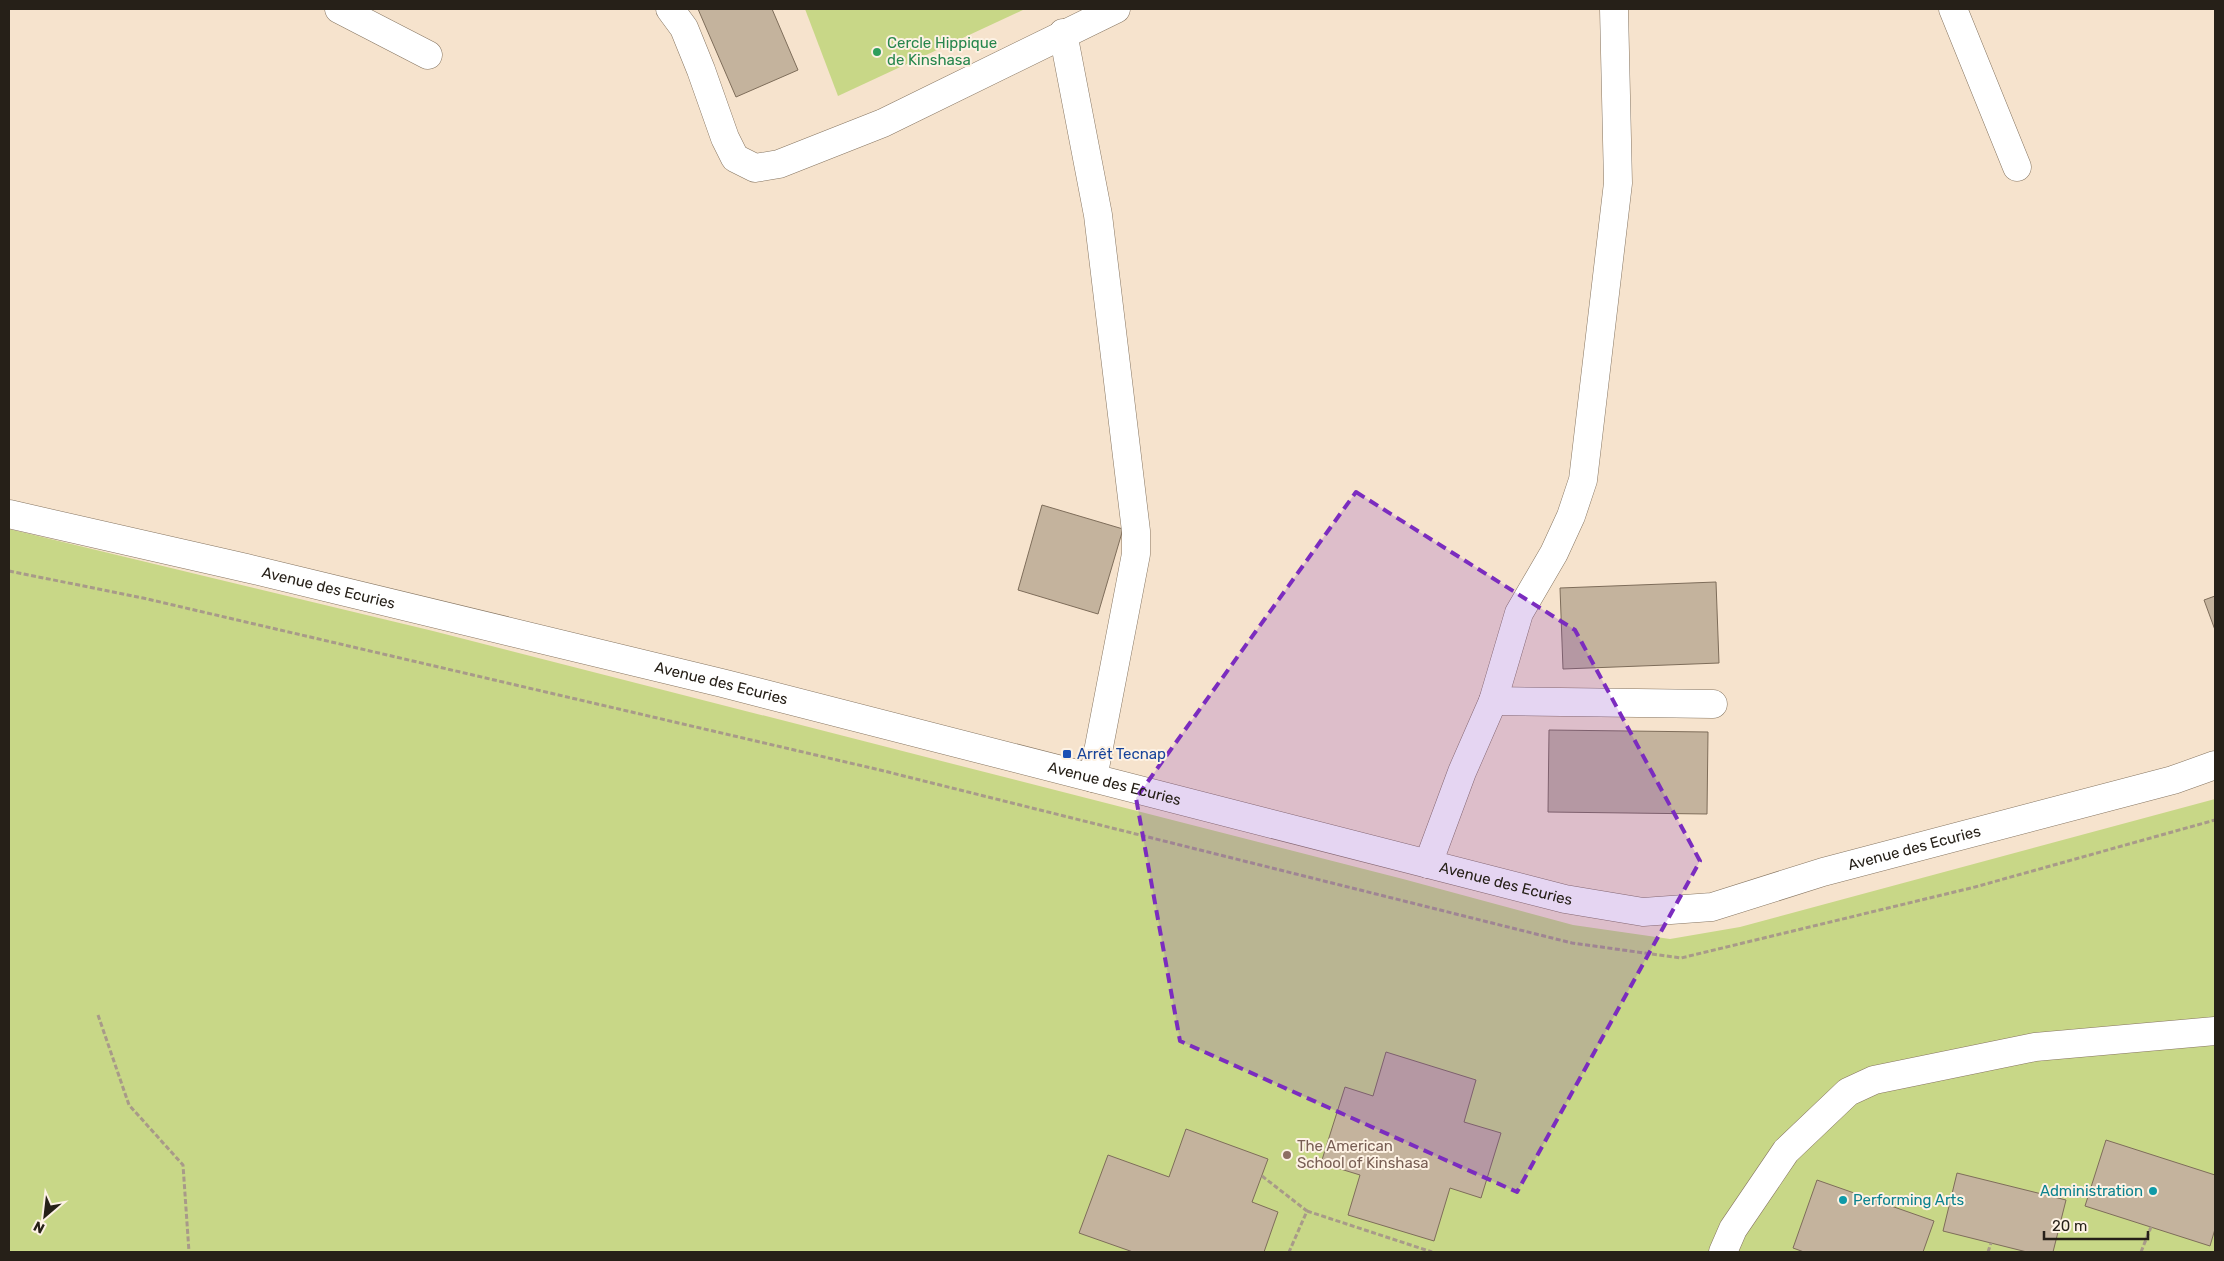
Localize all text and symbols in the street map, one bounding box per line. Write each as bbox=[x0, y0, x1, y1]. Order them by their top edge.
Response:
place label: Cercle Hippique de Kinshasa bbox=[887, 34, 997, 69]
marker: Cercle Hippique de Kinshasa bbox=[871, 46, 883, 58]
street label: Avenue des Ecuries bbox=[260, 563, 397, 613]
street label: Avenue des Ecuries bbox=[653, 658, 790, 709]
place label: Arrêt Tecnap bbox=[1077, 745, 1166, 763]
marker: Arrêt Tecnap bbox=[1061, 748, 1073, 760]
street label: Avenue des Ecuries bbox=[1046, 758, 1183, 809]
street label: Avenue des Ecuries bbox=[1846, 822, 1983, 874]
street label: Avenue des Ecuries bbox=[1437, 858, 1574, 909]
place label: The American School of Kinshasa bbox=[1297, 1137, 1429, 1172]
marker: The American School of Kinshasa bbox=[1281, 1149, 1293, 1161]
place label: Administration bbox=[2040, 1182, 2143, 1200]
marker: Administration bbox=[2147, 1185, 2159, 1197]
north arrow bbox=[20, 1191, 70, 1241]
place label: Performing Arts bbox=[1853, 1191, 1964, 1209]
marker: Performing Arts bbox=[1837, 1194, 1849, 1206]
scale bar bbox=[2044, 1208, 2148, 1240]
text: N bbox=[31, 1217, 48, 1237]
text: 20 m bbox=[2052, 1217, 2087, 1235]

